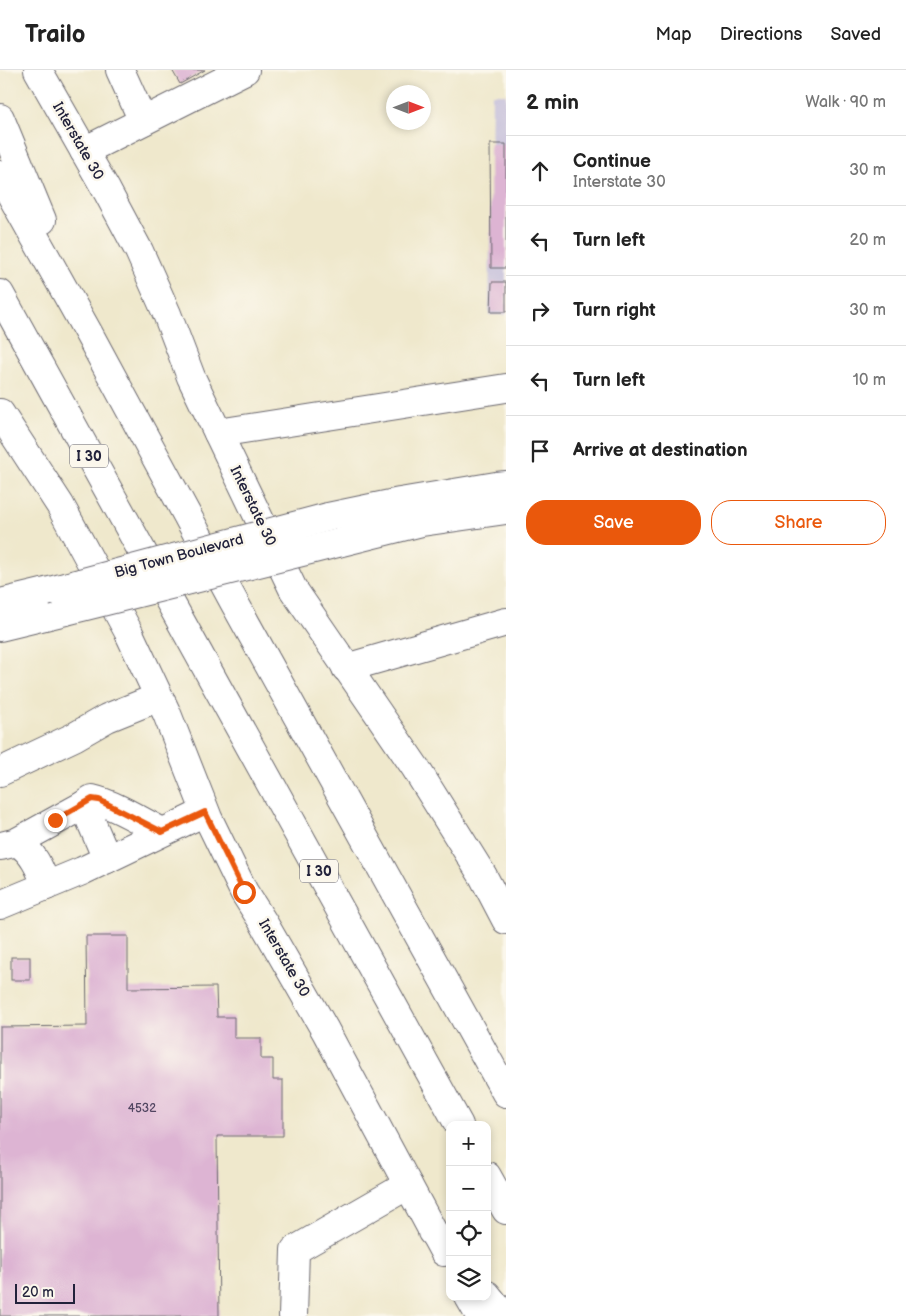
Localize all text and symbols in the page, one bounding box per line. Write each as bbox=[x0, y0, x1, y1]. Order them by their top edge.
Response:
text: Trailo bbox=[25, 20, 85, 49]
text: Map bbox=[656, 24, 692, 45]
text: Directions bbox=[720, 24, 802, 45]
text: Saved bbox=[830, 24, 881, 45]
north arrow bbox=[386, 85, 431, 130]
text: 2 min bbox=[526, 90, 579, 115]
text: Walk · 90 m bbox=[805, 93, 886, 112]
street label: Interstate 30 bbox=[48, 99, 108, 183]
text: Continue bbox=[573, 150, 651, 173]
icon: ahead bbox=[526, 157, 554, 185]
text: 30 m bbox=[849, 161, 886, 180]
text: Interstate 30 bbox=[573, 173, 666, 192]
icon: left bbox=[526, 227, 554, 255]
text: Turn left bbox=[573, 229, 645, 252]
text: 20 m bbox=[850, 231, 886, 250]
icon: right bbox=[526, 297, 554, 325]
text: Turn right bbox=[573, 299, 656, 322]
text: 30 m bbox=[849, 301, 886, 320]
icon: left bbox=[526, 367, 554, 395]
text: Turn left bbox=[573, 369, 645, 392]
text: 10 m bbox=[853, 371, 886, 390]
icon: arrive bbox=[526, 437, 554, 465]
text: Arrive at destination bbox=[573, 439, 748, 462]
road number: I 30 bbox=[70, 444, 108, 468]
street label: Interstate 30 bbox=[225, 463, 281, 549]
button: Save bbox=[526, 500, 701, 545]
button: Share bbox=[711, 500, 886, 545]
street label: Big Town Boulevard bbox=[112, 530, 246, 582]
route end bbox=[44, 809, 67, 832]
road number: I 30 bbox=[300, 859, 338, 882]
route start bbox=[233, 881, 256, 904]
street label: Interstate 30 bbox=[254, 916, 314, 1000]
house number: 4532 bbox=[128, 1101, 156, 1116]
map controls bbox=[446, 1121, 491, 1301]
button: + bbox=[446, 1121, 491, 1166]
button: − bbox=[446, 1166, 491, 1211]
button: locate bbox=[446, 1211, 491, 1256]
button: layers bbox=[446, 1256, 491, 1301]
scale bar bbox=[15, 1281, 75, 1304]
text: 20 m bbox=[22, 1284, 54, 1301]

